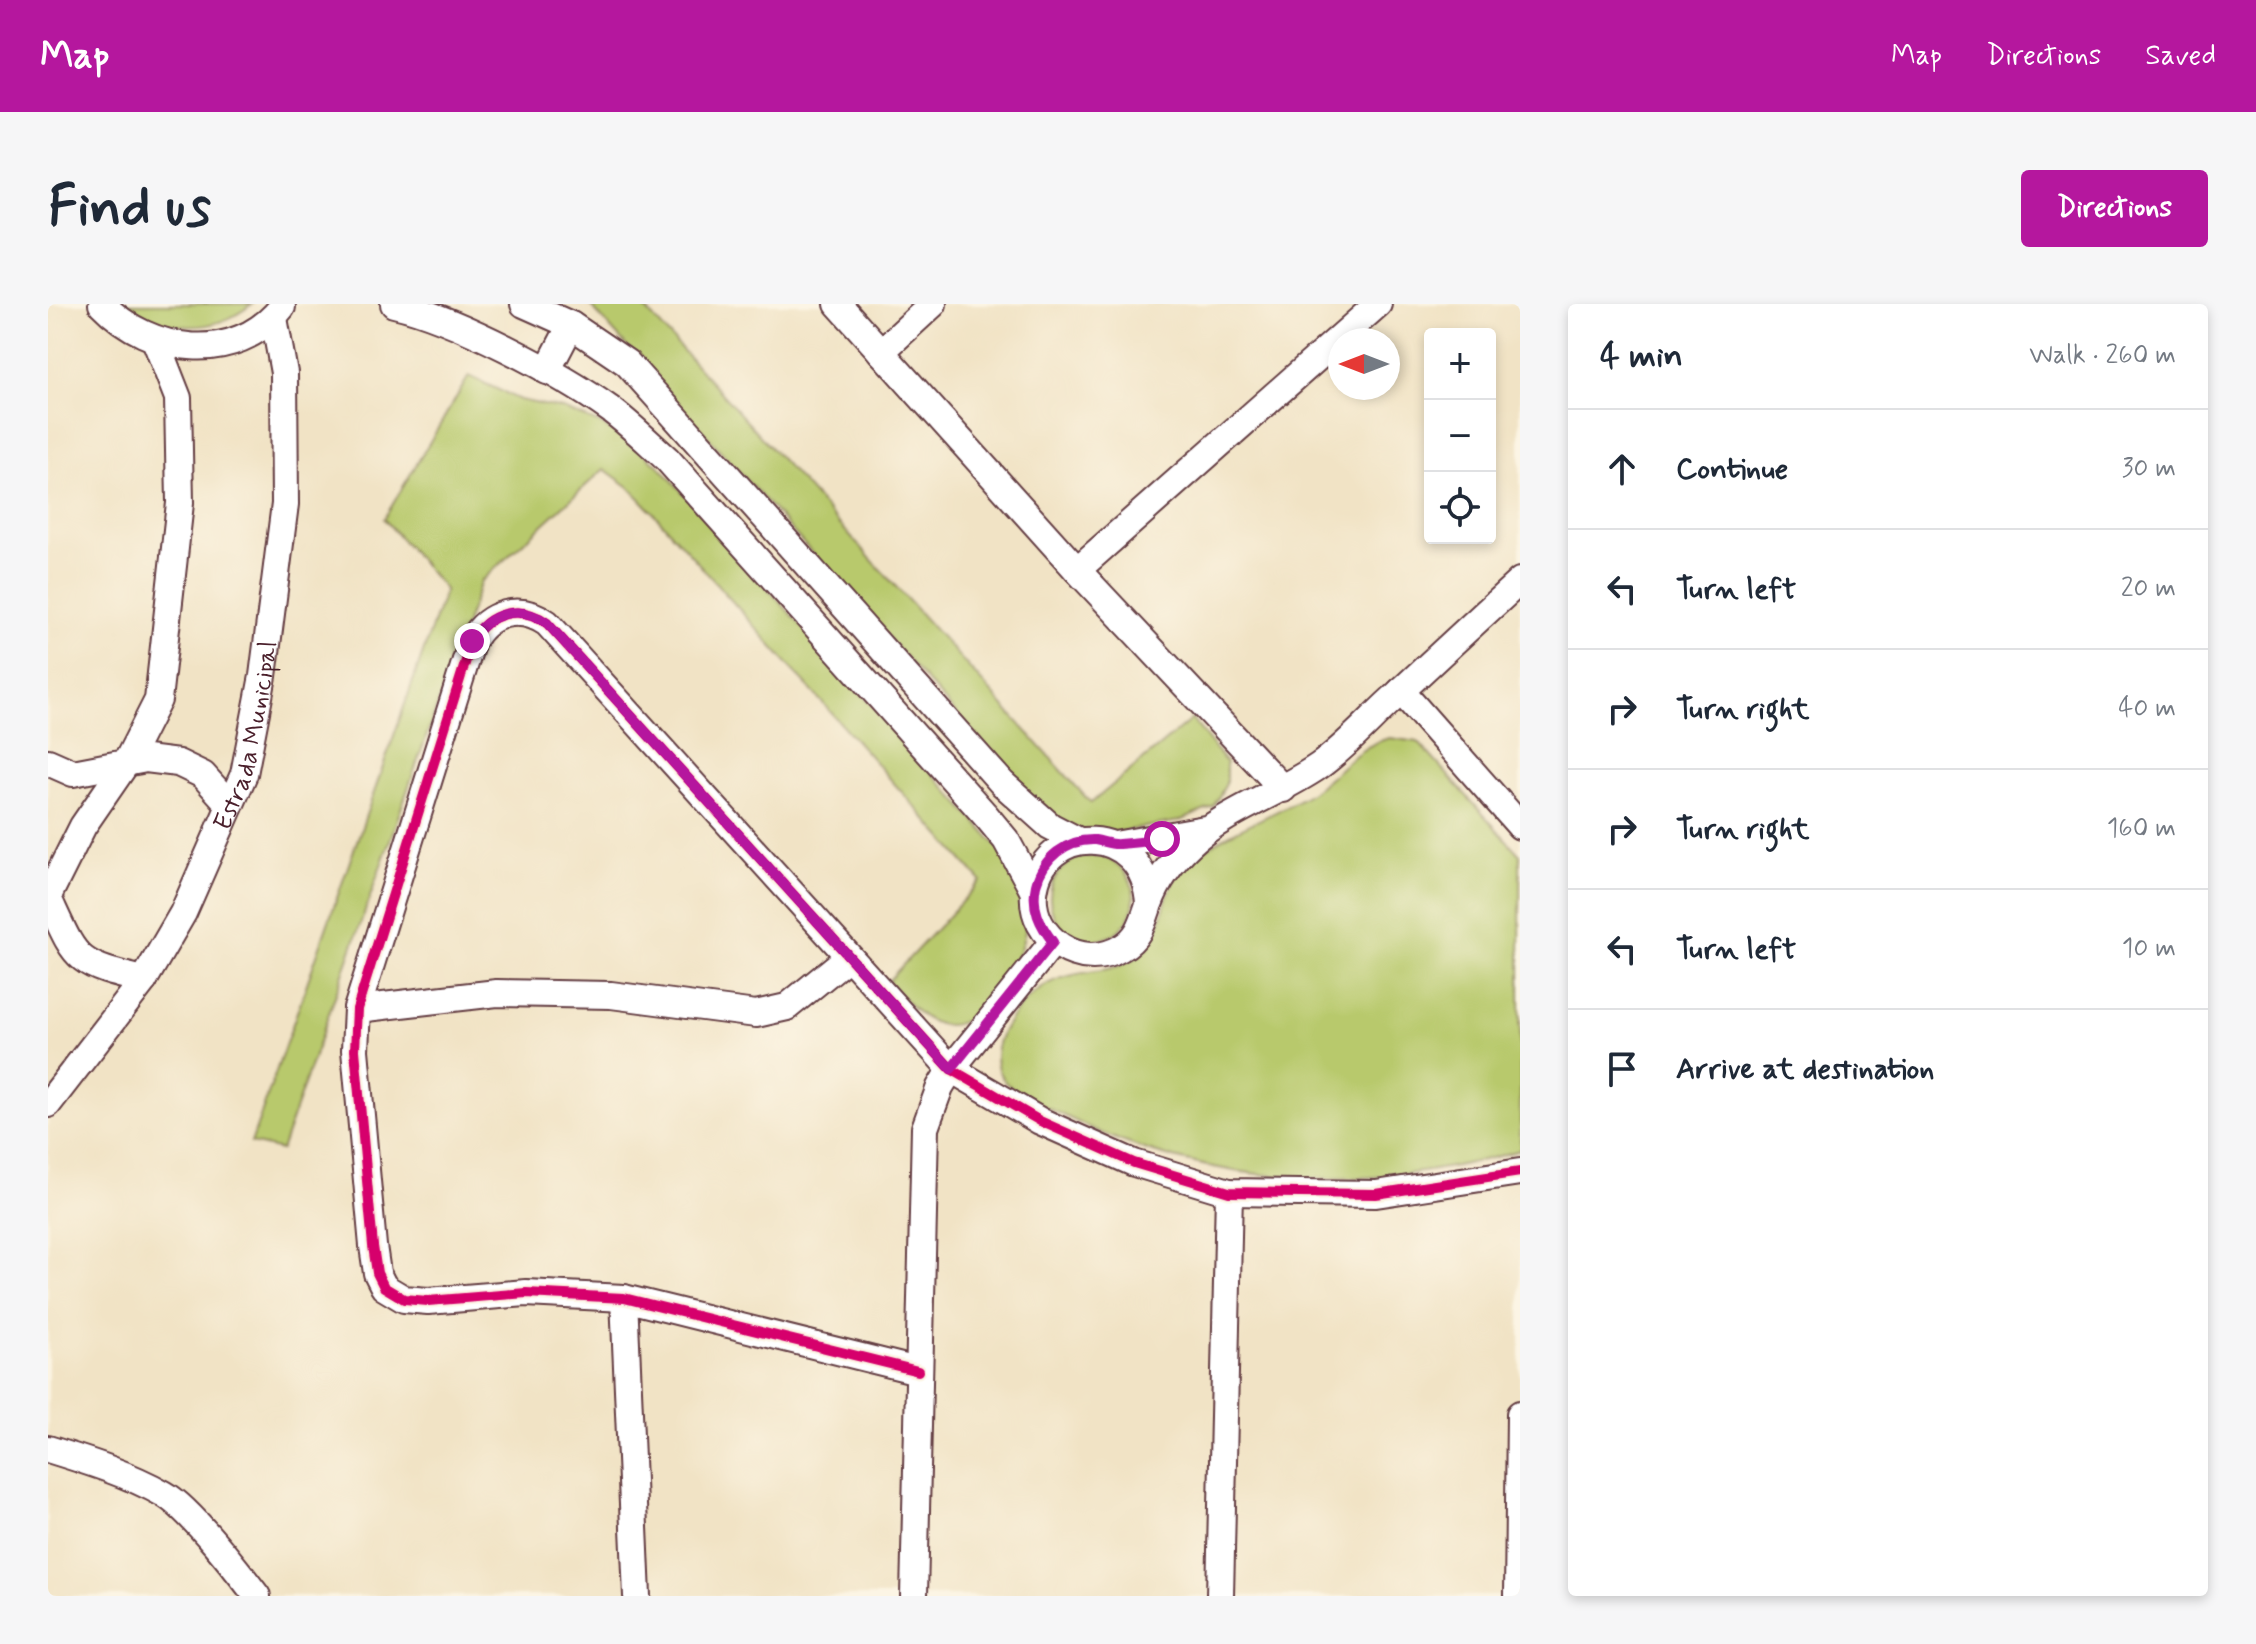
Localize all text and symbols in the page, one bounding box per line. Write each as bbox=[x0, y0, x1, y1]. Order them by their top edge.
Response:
text: Map bbox=[40, 32, 110, 81]
text: Map bbox=[1891, 38, 1942, 75]
text: Directions bbox=[1986, 38, 2101, 75]
text: Saved bbox=[2145, 38, 2216, 75]
button: Directions bbox=[2021, 170, 2208, 247]
text: Find us bbox=[48, 172, 211, 245]
north arrow bbox=[1328, 328, 1400, 400]
map controls bbox=[1424, 328, 1496, 544]
button: + bbox=[1424, 328, 1496, 400]
text: 4 min bbox=[1600, 334, 1683, 379]
text: Walk · 260 m bbox=[2029, 339, 2176, 373]
button: − bbox=[1424, 400, 1496, 472]
icon: ahead bbox=[1600, 447, 1644, 491]
text: Continue bbox=[1676, 450, 1788, 489]
text: 30 m bbox=[2122, 452, 2176, 486]
button: locate bbox=[1424, 472, 1496, 544]
icon: left bbox=[1600, 567, 1644, 611]
text: Turn left bbox=[1676, 570, 1796, 609]
text: 20 m bbox=[2121, 572, 2176, 606]
route end bbox=[454, 623, 490, 659]
street label: Estrada Municipal bbox=[206, 639, 286, 836]
icon: right bbox=[1600, 687, 1644, 731]
text: Turn right bbox=[1676, 690, 1809, 729]
text: 40 m bbox=[2118, 692, 2176, 726]
icon: right bbox=[1600, 807, 1644, 851]
text: Turn right bbox=[1676, 810, 1809, 849]
text: 160 m bbox=[2107, 812, 2176, 846]
route start bbox=[1144, 821, 1180, 857]
icon: left bbox=[1600, 927, 1644, 971]
text: Turn left bbox=[1676, 930, 1796, 969]
text: 10 m bbox=[2122, 932, 2176, 966]
icon: arrive bbox=[1600, 1047, 1644, 1091]
text: Arrive at destination bbox=[1676, 1050, 1934, 1089]

